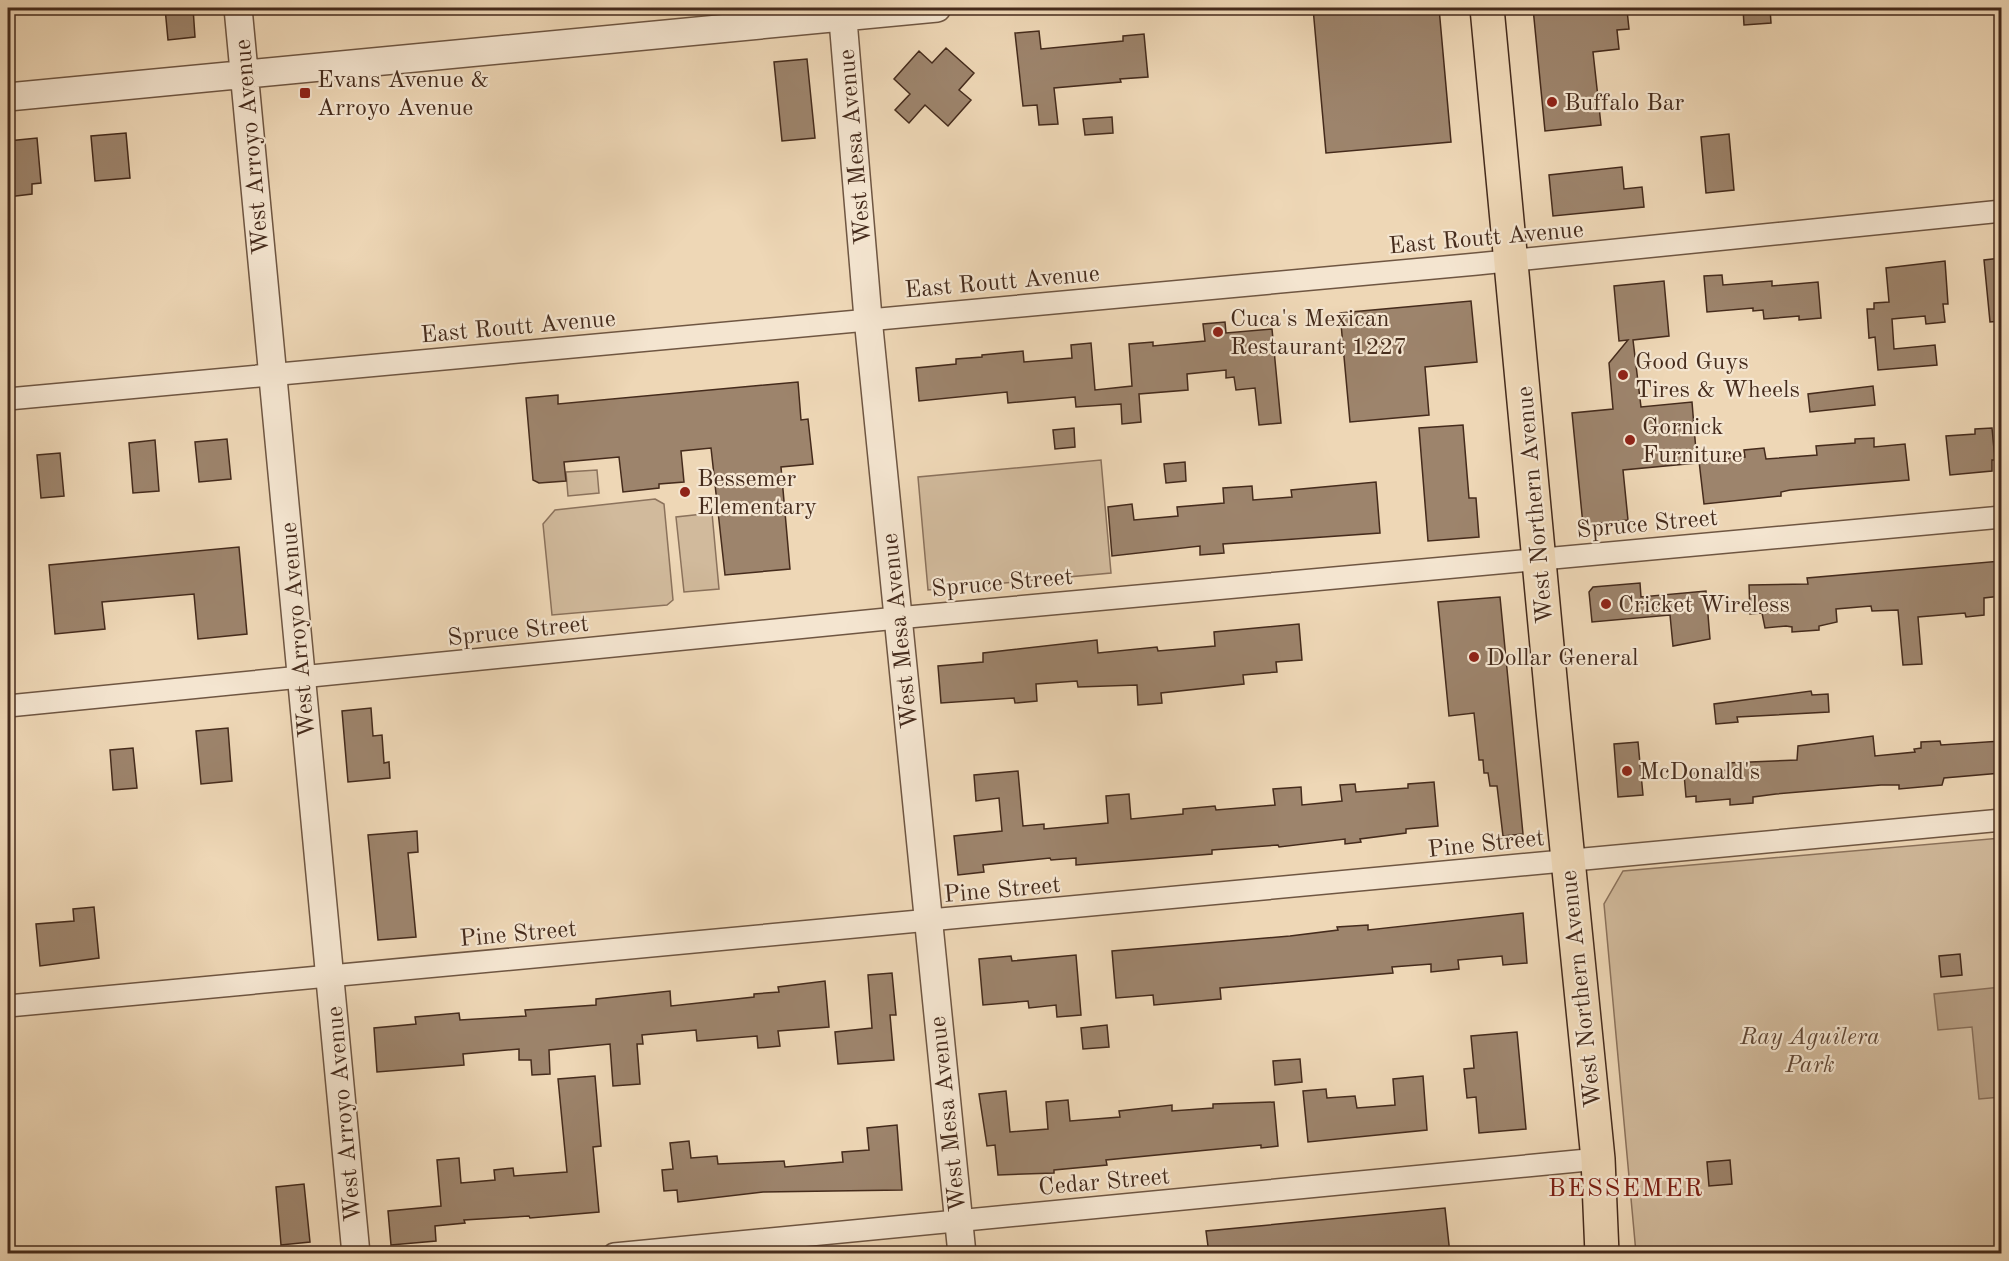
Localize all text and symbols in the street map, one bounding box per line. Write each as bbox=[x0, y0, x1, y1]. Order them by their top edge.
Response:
street label: West Arroyo Avenue bbox=[232, 38, 274, 256]
street label: West Mesa Avenue bbox=[835, 48, 877, 246]
place label: Evans Avenue & Arroyo Avenue bbox=[317, 69, 489, 121]
marker: Evans Avenue & Arroyo Avenue bbox=[298, 86, 312, 100]
place label: Buffalo Bar bbox=[1564, 92, 1685, 116]
marker: Buffalo Bar bbox=[1545, 95, 1559, 109]
street label: East Routt Avenue bbox=[1388, 219, 1585, 259]
street label: East Routt Avenue bbox=[904, 263, 1101, 303]
street label: East Routt Avenue bbox=[420, 308, 617, 348]
place label: Cuca's Mexican Restaurant 1227 bbox=[1230, 308, 1407, 360]
marker: Cuca's Mexican Restaurant 1227 bbox=[1211, 325, 1225, 339]
place label: Good Guys Tires & Wheels bbox=[1635, 351, 1800, 403]
marker: Good Guys Tires & Wheels bbox=[1616, 368, 1630, 382]
street label: West Northern Avenue bbox=[1514, 385, 1558, 625]
place label: Gornick Furniture bbox=[1642, 416, 1742, 468]
marker: Gornick Furniture bbox=[1623, 433, 1637, 447]
place label: Bessemer Elementary bbox=[697, 468, 817, 520]
marker: Bessemer Elementary bbox=[678, 485, 692, 499]
street label: Spruce Street bbox=[1575, 507, 1719, 543]
street label: West Arroyo Avenue bbox=[278, 521, 320, 739]
street label: West Mesa Avenue bbox=[879, 532, 923, 730]
street label: Spruce Street bbox=[930, 566, 1074, 602]
place label: Cricket Wireless bbox=[1618, 594, 1790, 618]
marker: Cricket Wireless bbox=[1599, 597, 1613, 611]
street label: Spruce Street bbox=[446, 613, 590, 651]
place label: Dollar General bbox=[1486, 647, 1639, 671]
marker: Dollar General bbox=[1467, 650, 1481, 664]
place label: McDonald's bbox=[1639, 761, 1760, 785]
marker: McDonald's bbox=[1620, 764, 1634, 778]
street label: Pine Street bbox=[1427, 827, 1546, 863]
street label: West Northern Avenue bbox=[1558, 869, 1606, 1109]
street label: Pine Street bbox=[943, 874, 1062, 908]
street label: Pine Street bbox=[459, 918, 578, 952]
street label: West Arroyo Avenue bbox=[324, 1005, 366, 1223]
street label: West Mesa Avenue bbox=[927, 1015, 971, 1213]
park label: Ray Aguilera Park bbox=[1739, 1026, 1880, 1078]
street label: Cedar Street bbox=[1038, 1165, 1171, 1201]
district label: BESSEMER bbox=[1548, 1176, 1704, 1202]

